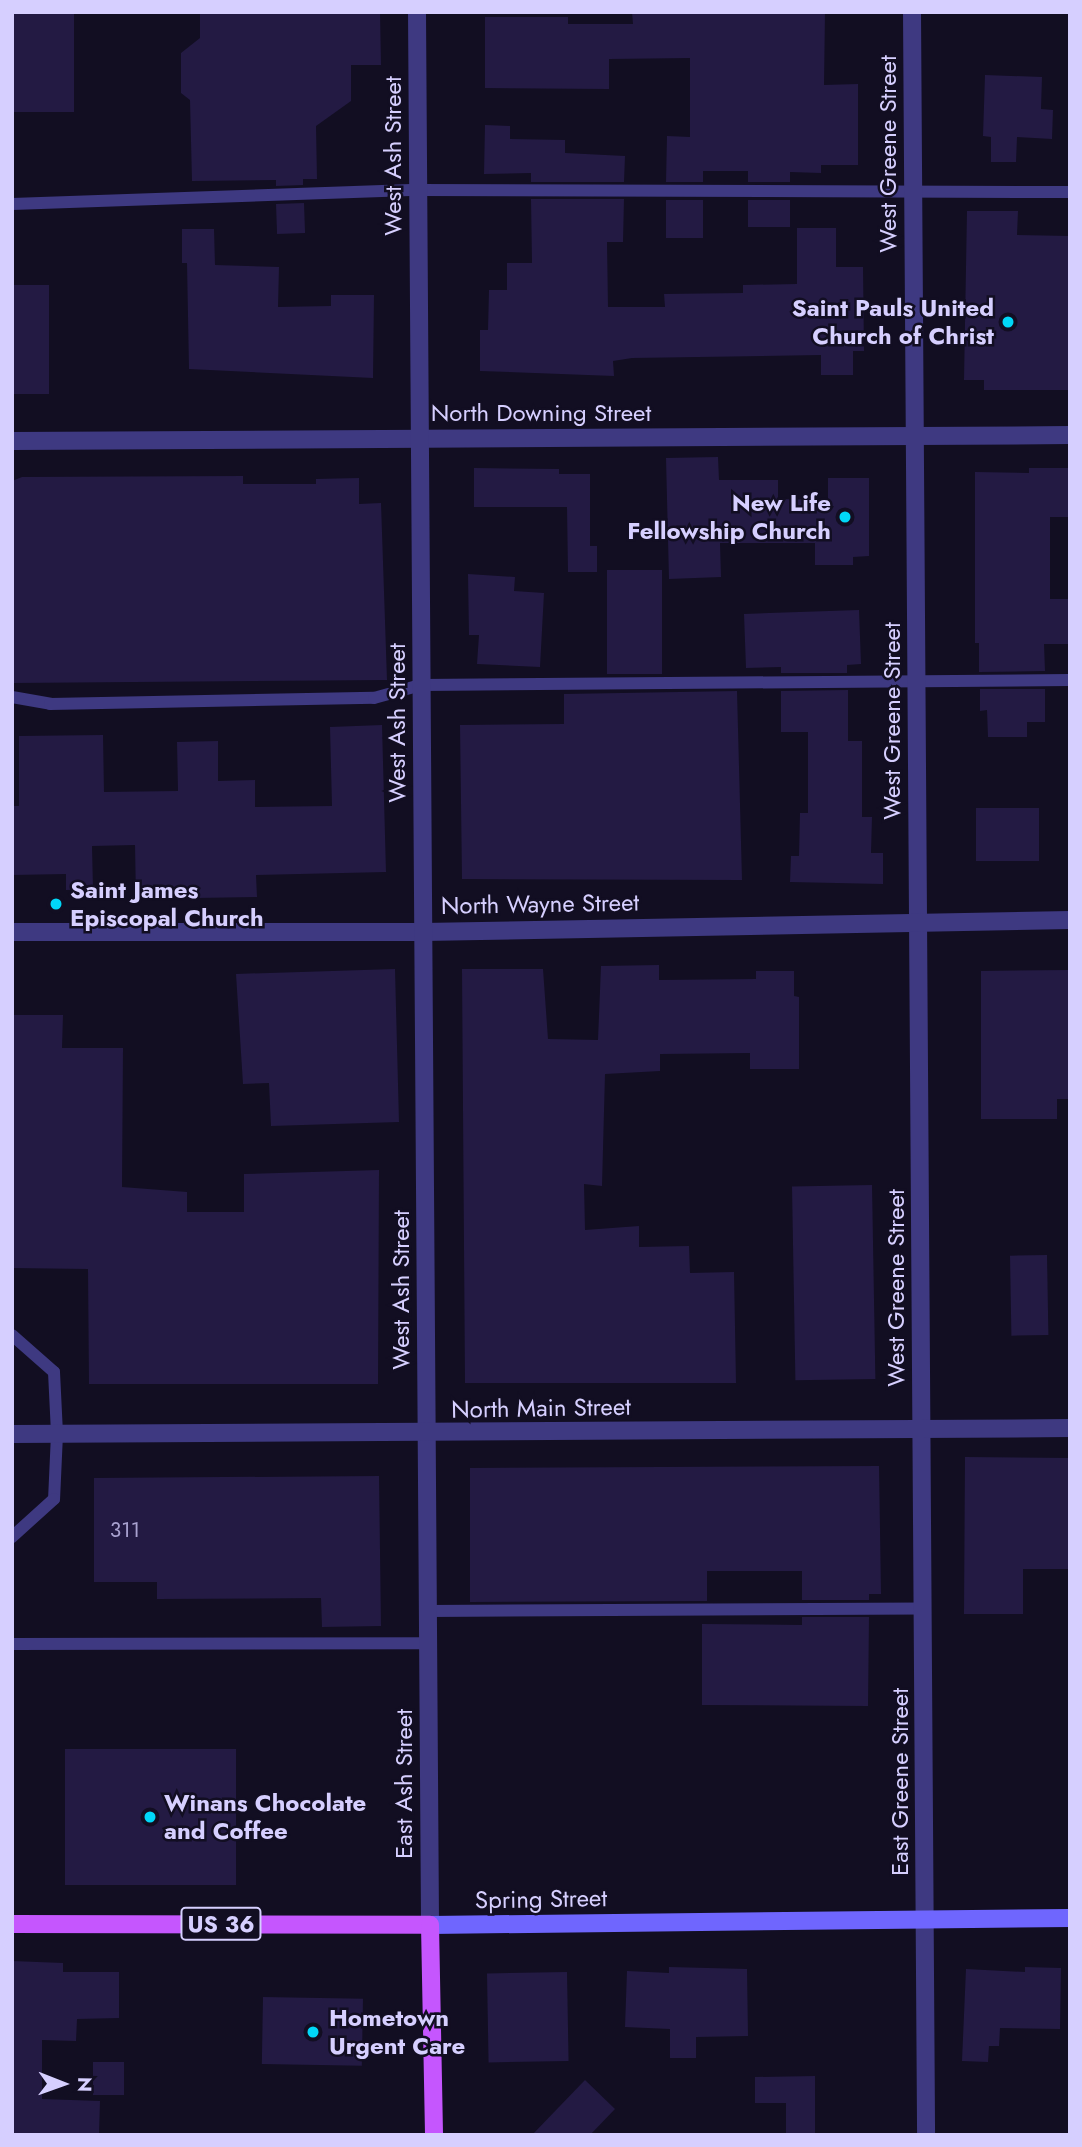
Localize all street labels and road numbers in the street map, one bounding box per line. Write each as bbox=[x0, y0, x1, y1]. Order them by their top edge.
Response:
street label: West Greene Street bbox=[874, 55, 902, 253]
street label: West Ash Street bbox=[379, 76, 407, 236]
street label: North Downing Street bbox=[431, 399, 651, 427]
street label: West Greene Street bbox=[878, 622, 906, 820]
street label: West Ash Street bbox=[383, 643, 411, 803]
street label: North Wayne Street bbox=[441, 888, 639, 920]
street label: West Greene Street bbox=[882, 1189, 910, 1387]
street label: West Ash Street bbox=[387, 1210, 415, 1370]
street label: North Main Street bbox=[451, 1392, 631, 1424]
street label: East Greene Street bbox=[886, 1688, 914, 1876]
street label: East Ash Street bbox=[390, 1709, 418, 1859]
street label: Spring Street bbox=[475, 1883, 607, 1915]
road number: US 36 bbox=[179, 1904, 263, 1943]

